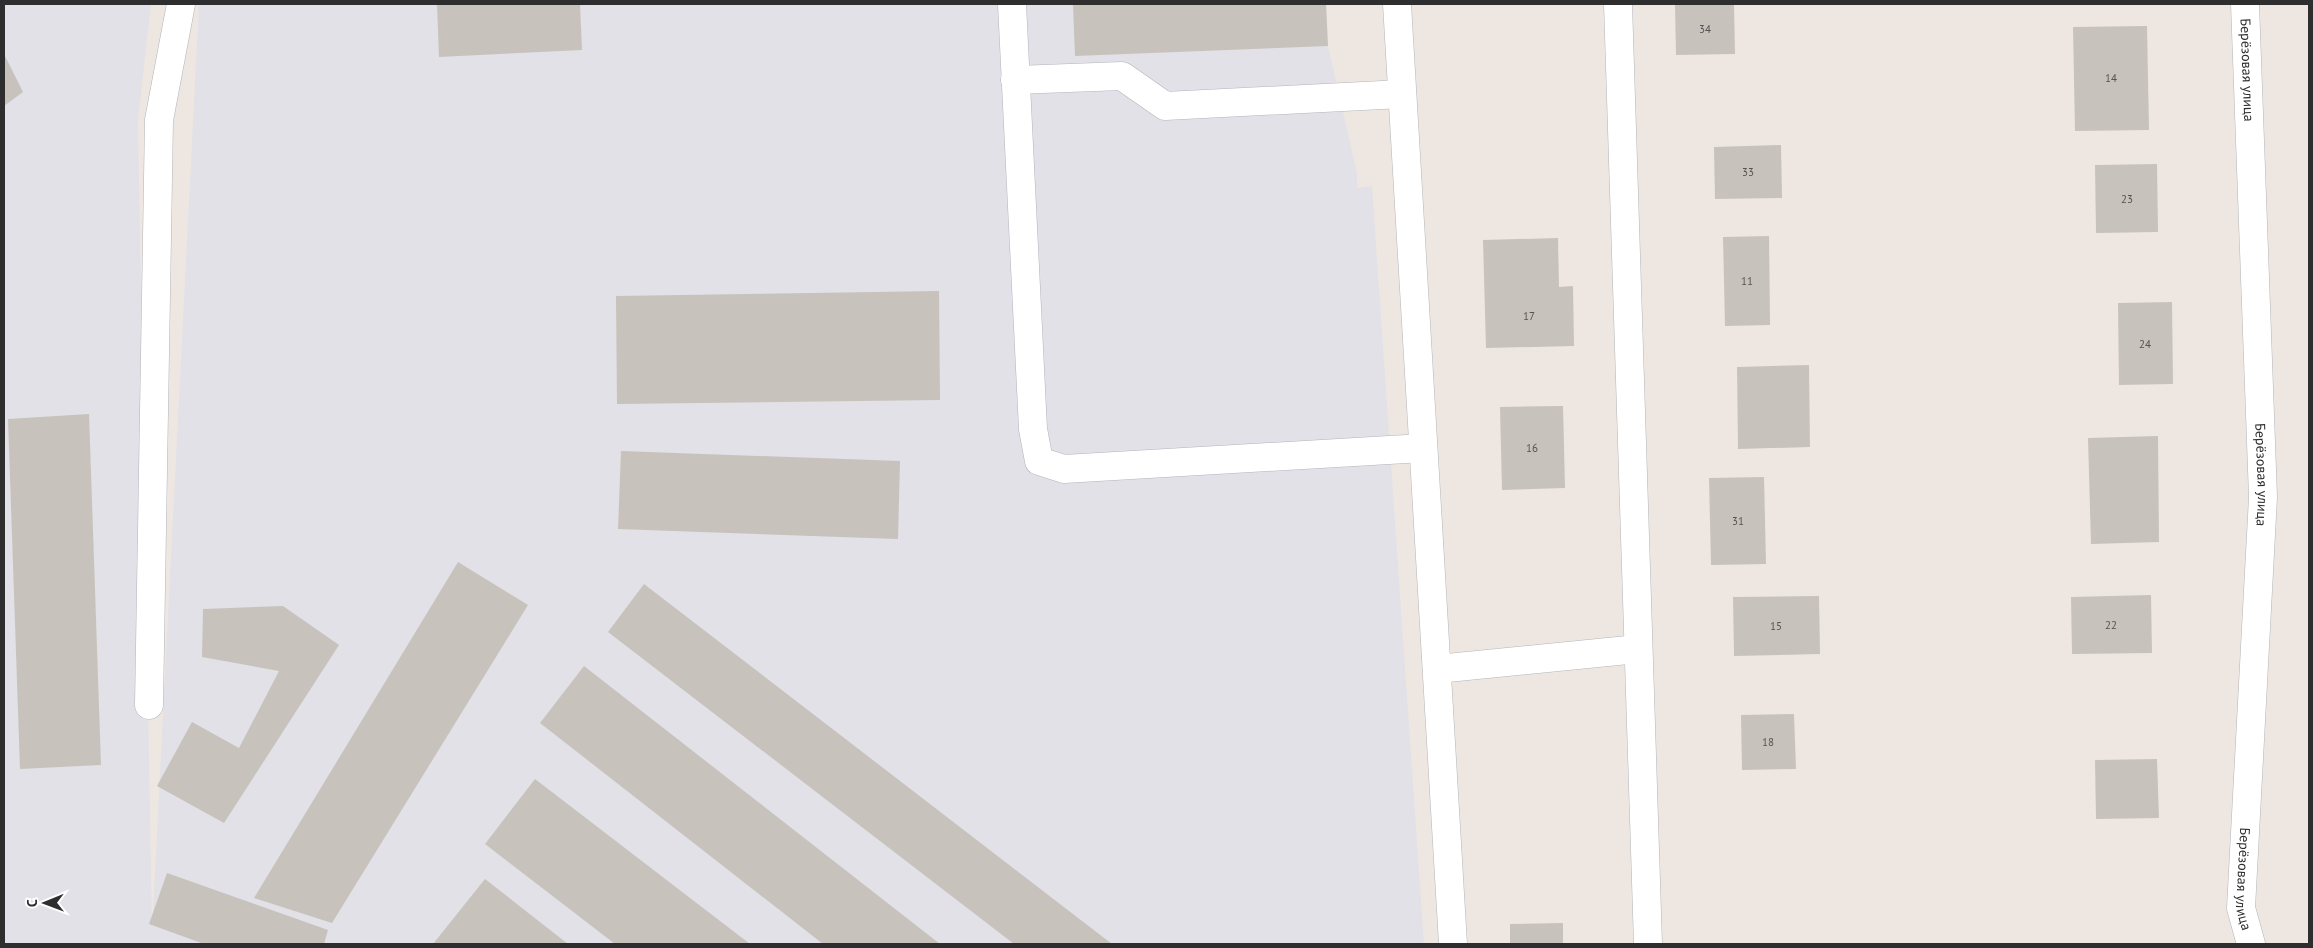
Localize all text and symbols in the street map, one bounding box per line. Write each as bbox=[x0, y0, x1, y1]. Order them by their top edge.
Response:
street label: Берёзовая улица bbox=[2237, 18, 2258, 122]
house number: 34 bbox=[1699, 22, 1711, 36]
house number: 14 bbox=[2105, 71, 2117, 85]
house number: 33 bbox=[1742, 165, 1754, 179]
house number: 23 bbox=[2121, 192, 2133, 206]
house number: 11 bbox=[1741, 274, 1753, 288]
house number: 17 bbox=[1523, 309, 1535, 323]
house number: 24 bbox=[2139, 337, 2151, 351]
street label: Берёзовая улица bbox=[2251, 423, 2272, 527]
house number: 16 bbox=[1526, 441, 1538, 455]
house number: 31 bbox=[1732, 514, 1744, 528]
house number: 22 bbox=[2105, 618, 2117, 632]
house number: 15 bbox=[1770, 619, 1782, 633]
house number: 18 bbox=[1762, 735, 1774, 749]
street label: Берёзовая улица bbox=[2232, 827, 2256, 932]
north arrow bbox=[20, 878, 70, 928]
text: С bbox=[23, 899, 41, 907]

